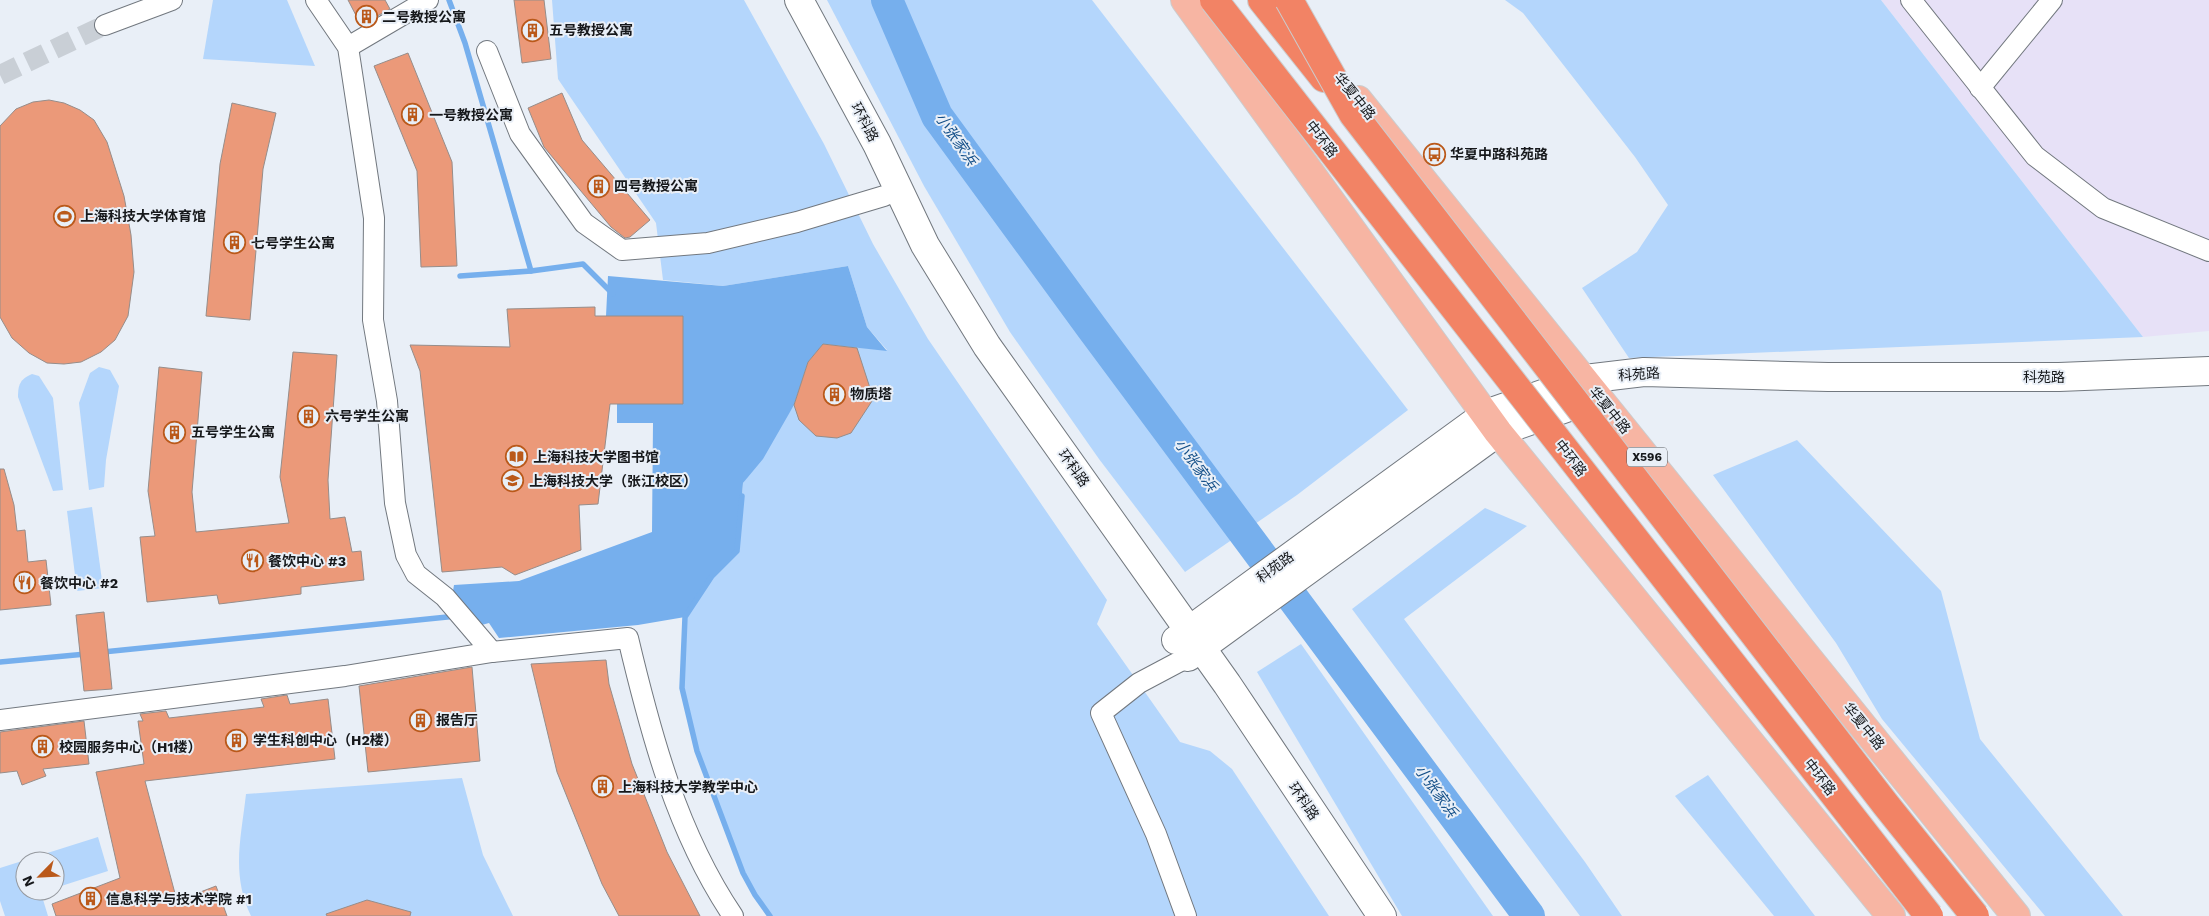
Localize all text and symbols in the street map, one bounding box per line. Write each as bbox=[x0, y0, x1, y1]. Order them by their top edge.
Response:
building icon: 二号教授公寓 bbox=[354, 5, 378, 29]
place label: 二号教授公寓 bbox=[382, 9, 466, 25]
building icon: 五号教授公寓 bbox=[521, 18, 545, 42]
place label: 五号教授公寓 bbox=[549, 22, 633, 38]
street label: 华夏中路 bbox=[1331, 69, 1379, 123]
street label: 环科路 bbox=[848, 100, 882, 144]
building icon: 一号教授公寓 bbox=[401, 103, 425, 127]
place label: 一号教授公寓 bbox=[429, 107, 513, 123]
water label: 小张家浜 bbox=[931, 109, 982, 170]
street label: 中环路 bbox=[1303, 118, 1341, 160]
bus stop icon: 华夏中路科苑路 bbox=[1422, 142, 1446, 166]
place label: 华夏中路科苑路 bbox=[1450, 146, 1548, 162]
building icon: 四号教授公寓 bbox=[586, 174, 610, 198]
place label: 四号教授公寓 bbox=[614, 178, 698, 194]
sports icon: 上海科技大学体育馆 bbox=[52, 204, 76, 228]
place label: 上海科技大学体育馆 bbox=[80, 208, 206, 224]
building icon: 七号学生公寓 bbox=[223, 231, 247, 255]
place label: 七号学生公寓 bbox=[251, 235, 335, 251]
street label: 科苑路 bbox=[1617, 365, 1661, 383]
street label: 科苑路 bbox=[2023, 369, 2065, 385]
building icon: 物质塔 bbox=[822, 382, 846, 406]
street label: 华夏中路 bbox=[1586, 383, 1634, 437]
place label: 物质塔 bbox=[850, 386, 892, 402]
building icon: 六号学生公寓 bbox=[297, 404, 321, 428]
place label: 六号学生公寓 bbox=[325, 408, 409, 424]
building icon: 五号学生公寓 bbox=[163, 420, 187, 444]
place label: 五号学生公寓 bbox=[191, 424, 275, 440]
water label: 小张家浜 bbox=[1171, 435, 1222, 496]
street label: 中环路 bbox=[1552, 437, 1590, 479]
library icon: 上海科技大学图书馆 bbox=[505, 445, 529, 469]
street label: 环科路 bbox=[1055, 446, 1093, 490]
road number: X596 bbox=[1627, 448, 1667, 467]
place label: 上海科技大学图书馆 bbox=[533, 449, 659, 465]
school or university icon: 上海科技大学（张江校区） bbox=[501, 469, 525, 493]
place label: 上海科技大学（张江校区） bbox=[529, 473, 697, 489]
street label: 科苑路 bbox=[1253, 548, 1297, 586]
restaurant icon: 餐饮中心 #3 bbox=[240, 549, 264, 573]
place label: 餐饮中心 #3 bbox=[268, 553, 346, 569]
restaurant icon: 餐饮中心 #2 bbox=[12, 571, 36, 595]
place label: 餐饮中心 #2 bbox=[40, 575, 118, 591]
street label: 华夏中路 bbox=[1840, 699, 1888, 753]
building icon: 报告厅 bbox=[408, 708, 432, 732]
place label: 报告厅 bbox=[436, 712, 478, 728]
building icon: 学生科创中心（H2楼） bbox=[225, 728, 249, 752]
place label: 学生科创中心（H2楼） bbox=[253, 732, 398, 748]
building icon: 校园服务中心（H1楼） bbox=[31, 735, 55, 759]
place label: 校园服务中心（H1楼） bbox=[59, 739, 201, 755]
street label: 中环路 bbox=[1801, 756, 1839, 798]
water label: 小张家浜 bbox=[1411, 761, 1462, 822]
building icon: 上海科技大学教学中心 bbox=[590, 775, 614, 799]
place label: 上海科技大学教学中心 bbox=[618, 779, 758, 795]
street label: 环科路 bbox=[1286, 779, 1322, 823]
north arrow bbox=[15, 851, 65, 901]
text: N bbox=[19, 873, 38, 889]
building icon: 信息科学与技术学院 #1 bbox=[78, 887, 102, 911]
place label: 信息科学与技术学院 #1 bbox=[106, 891, 252, 907]

